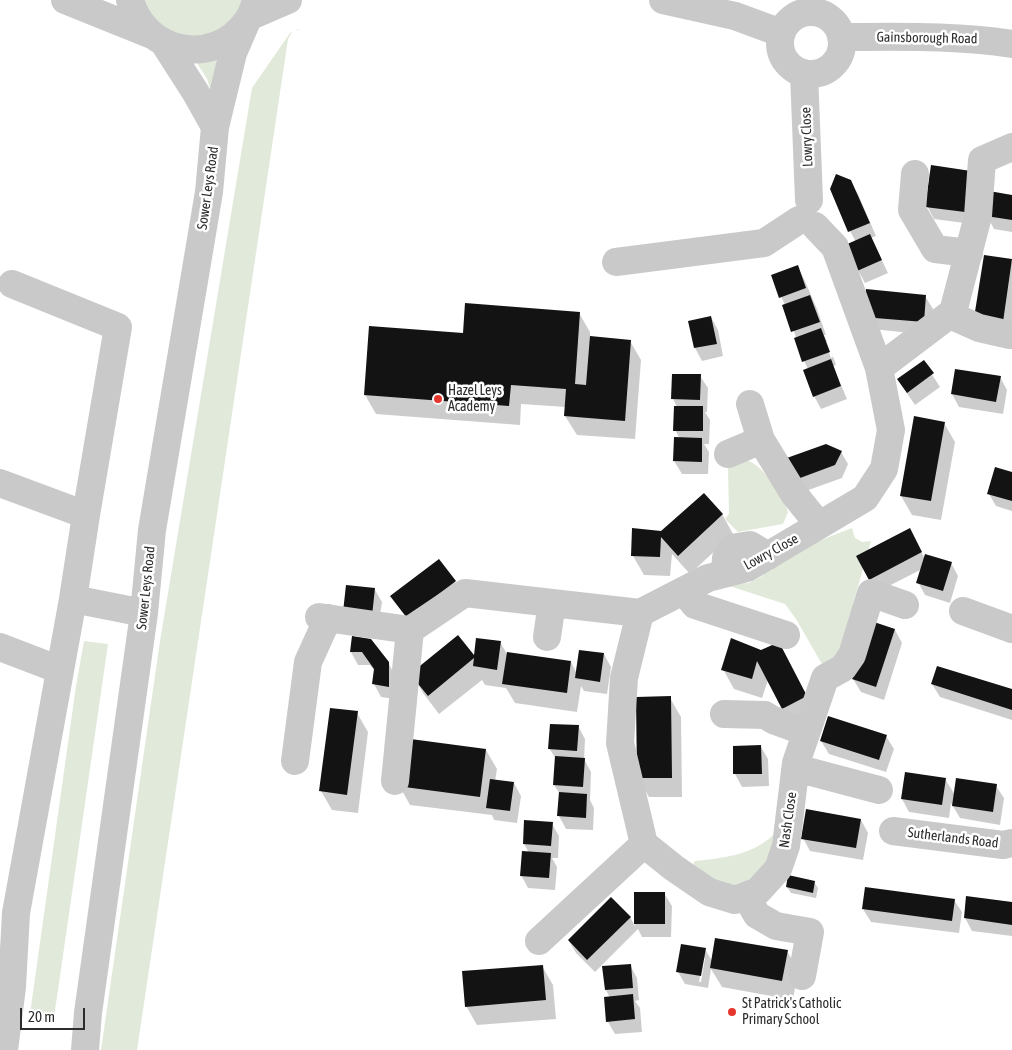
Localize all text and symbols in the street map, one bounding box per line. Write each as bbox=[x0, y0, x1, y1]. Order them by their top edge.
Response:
street label: Gainsborough Road bbox=[876, 29, 978, 47]
street label: Lowry Close bbox=[798, 107, 816, 167]
street label: Sower Leys Road bbox=[194, 145, 222, 231]
place label: Hazel Leys Academy bbox=[448, 383, 502, 416]
marker: Hazel Leys Academy bbox=[432, 393, 444, 405]
street label: Lowry Close bbox=[741, 530, 801, 574]
street label: Sower Leys Road bbox=[133, 545, 159, 631]
street label: Nash Close bbox=[776, 791, 800, 849]
street label: Sutherlands Road bbox=[907, 824, 999, 852]
place label: St Patrick's Catholic Primary School bbox=[742, 996, 841, 1028]
scale bar bbox=[22, 998, 88, 1030]
marker: St Patrick's Catholic Primary School bbox=[726, 1006, 738, 1018]
text: 20 m bbox=[28, 1008, 55, 1025]

